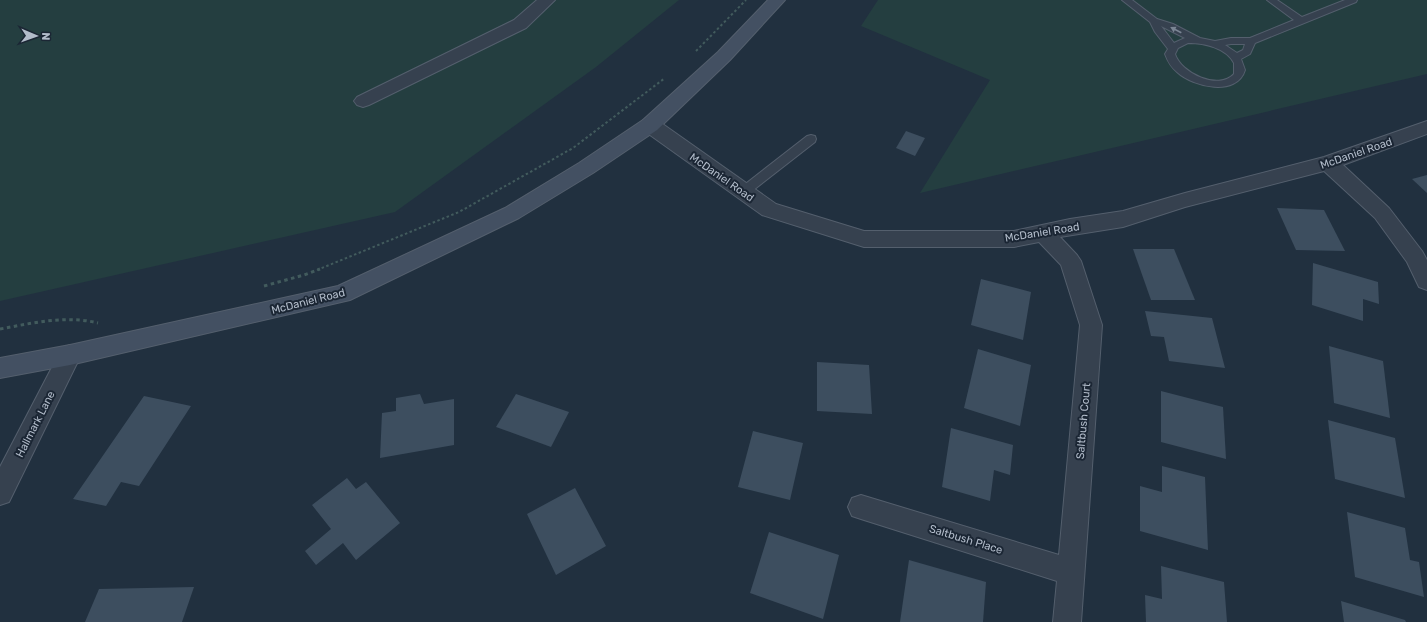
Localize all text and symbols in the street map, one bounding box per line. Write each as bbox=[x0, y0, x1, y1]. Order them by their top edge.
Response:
north arrow bbox=[16, 16, 56, 56]
one-way arrow bbox=[1170, 26, 1182, 33]
text: N bbox=[39, 32, 52, 41]
street label: McDaniel Road bbox=[1318, 135, 1394, 172]
street label: McDaniel Road bbox=[687, 150, 756, 204]
street label: McDaniel Road bbox=[1004, 220, 1080, 245]
street label: McDaniel Road bbox=[270, 286, 346, 317]
street label: Saltbush Court bbox=[1074, 382, 1093, 460]
street label: Hallmark Lane bbox=[13, 389, 58, 460]
street label: Saltbush Place bbox=[928, 522, 1004, 557]

